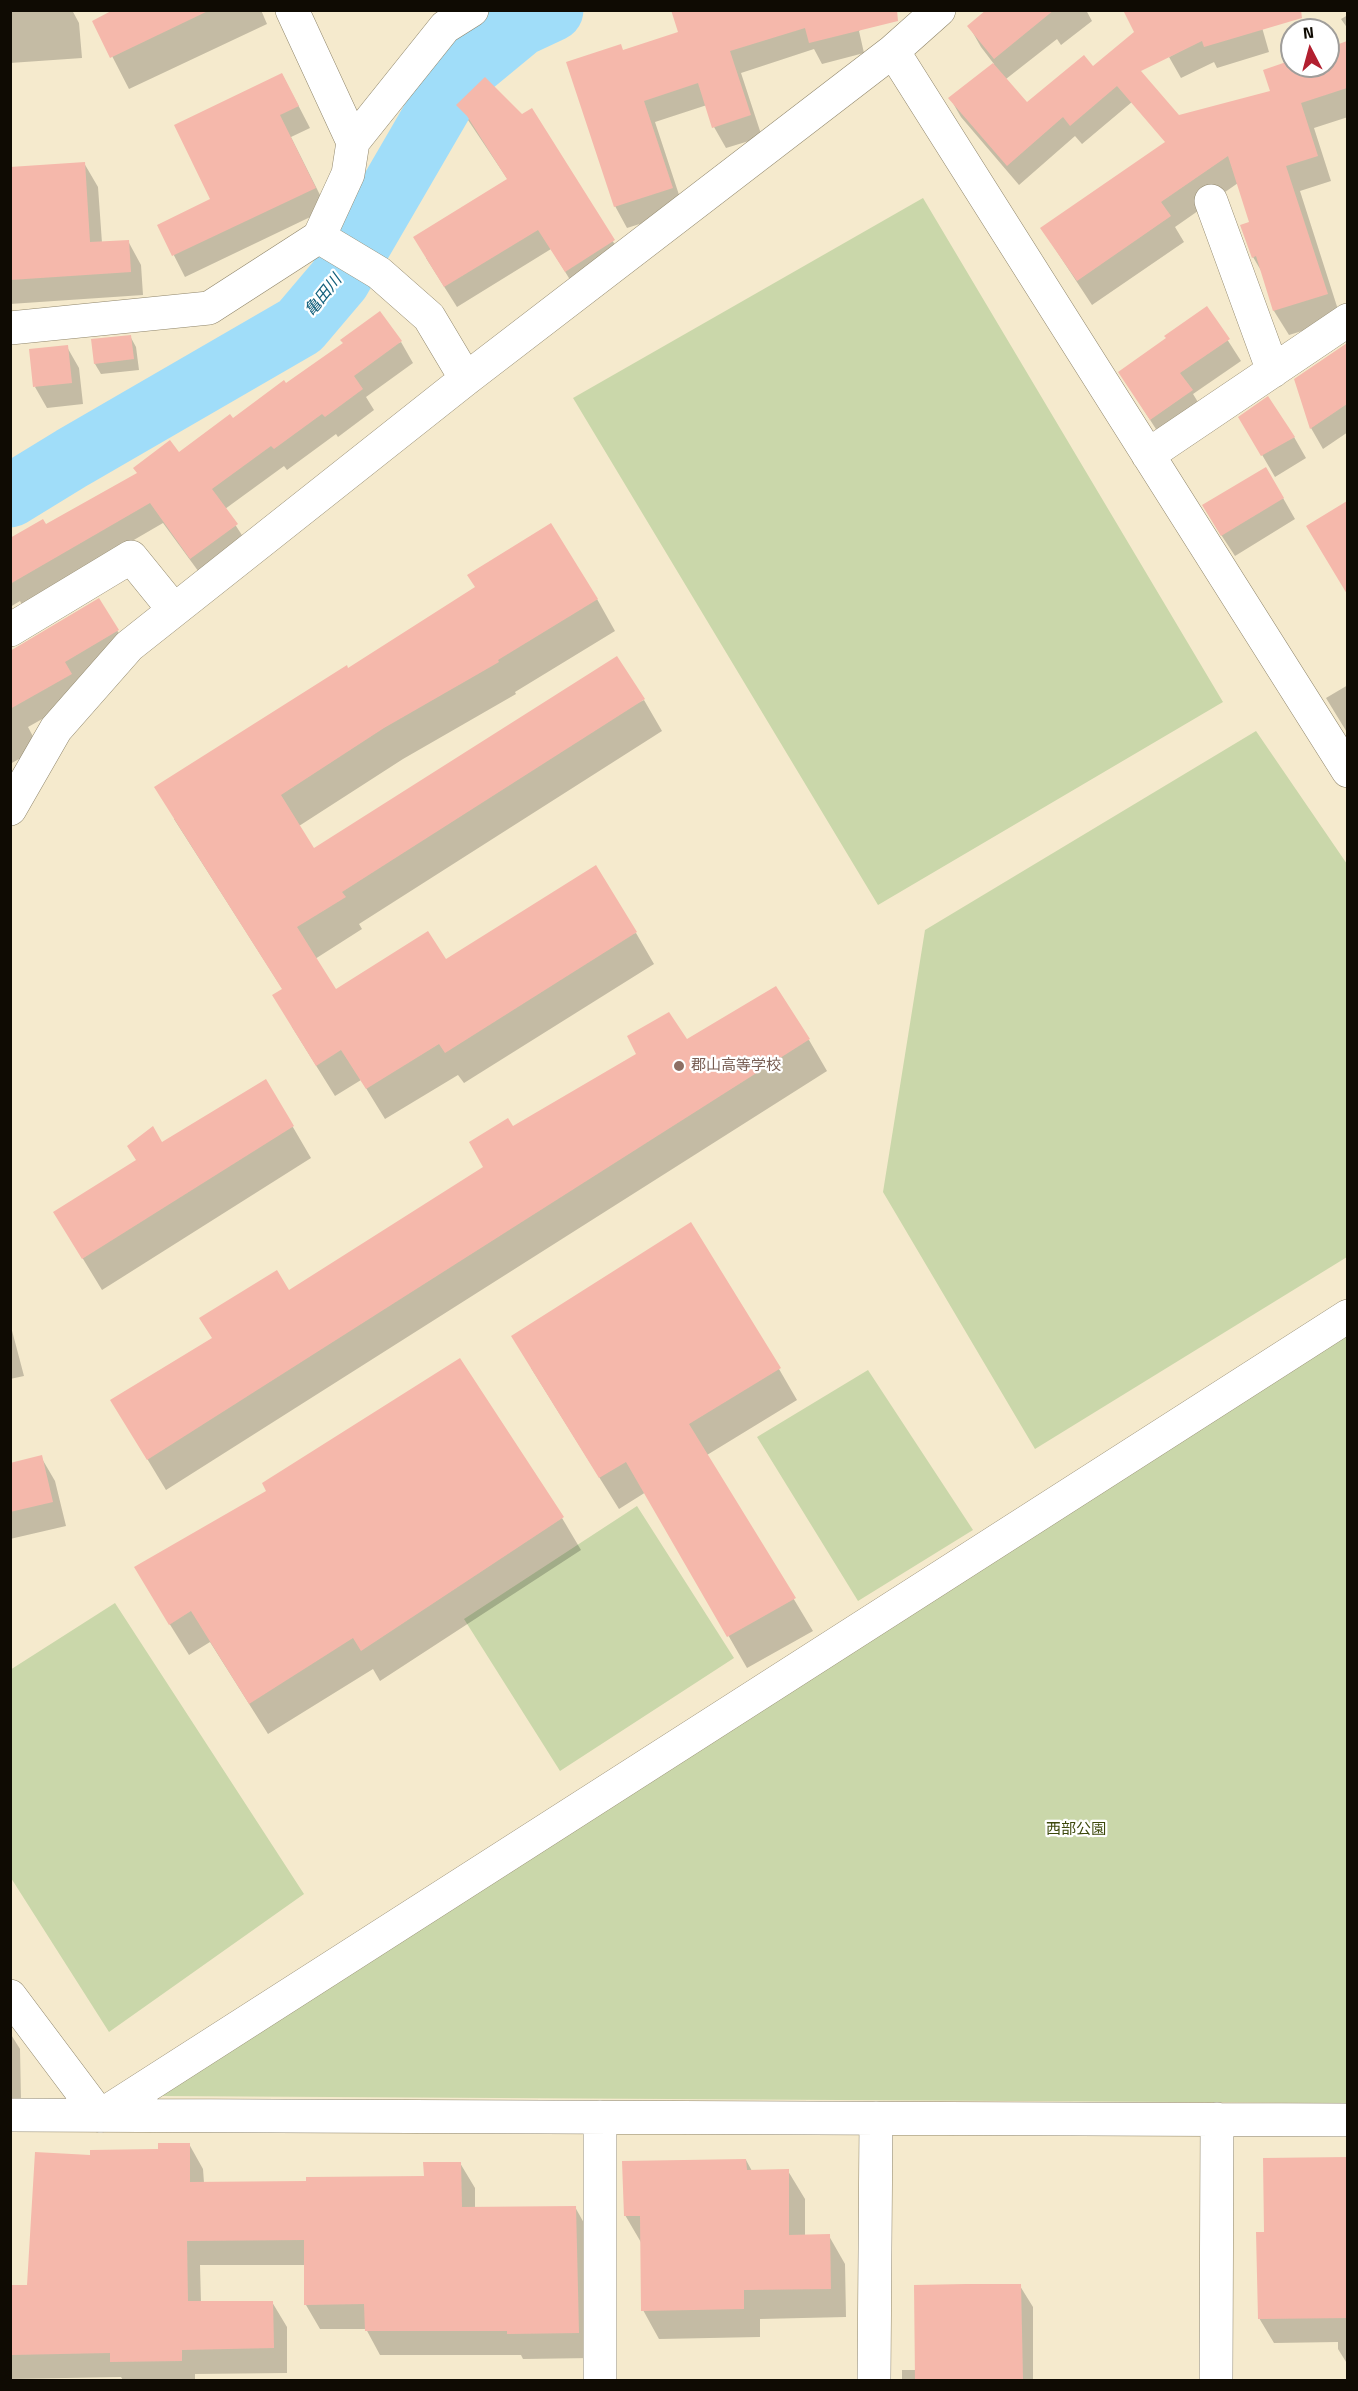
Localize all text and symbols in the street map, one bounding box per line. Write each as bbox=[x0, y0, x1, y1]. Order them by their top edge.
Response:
north arrow bbox=[1280, 18, 1340, 78]
text: N bbox=[1302, 20, 1315, 45]
water label: 亀田川 bbox=[301, 271, 347, 321]
place label: 郡山高等学校 bbox=[691, 1057, 781, 1075]
marker: 郡山高等学校 bbox=[672, 1059, 686, 1073]
park label: 西部公園 bbox=[1046, 1821, 1106, 1839]

